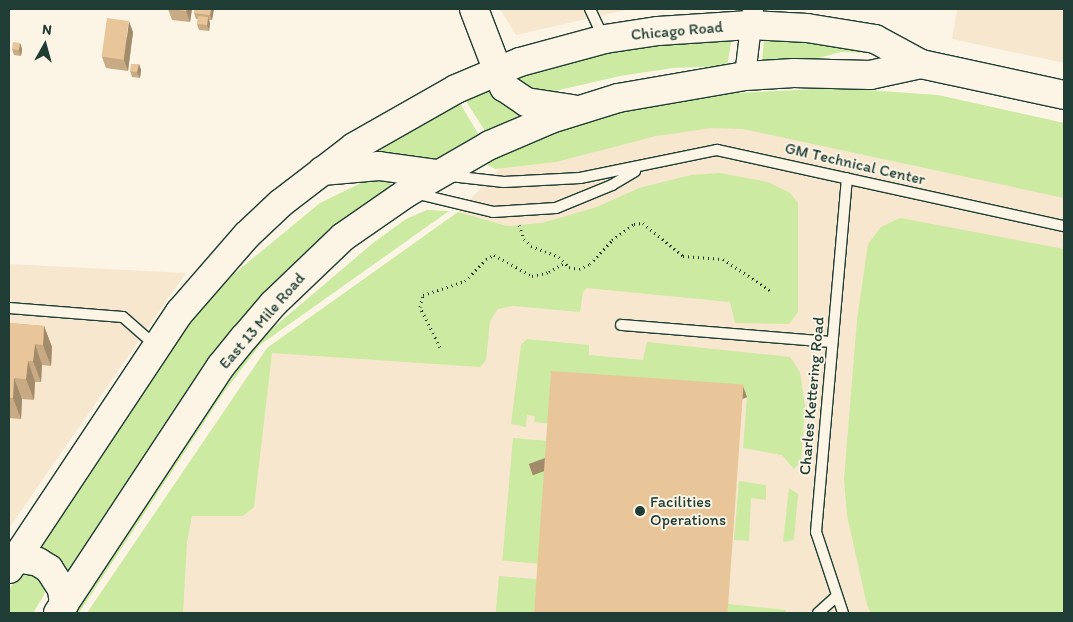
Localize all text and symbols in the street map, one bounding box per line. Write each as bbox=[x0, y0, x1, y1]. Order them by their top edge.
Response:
street label: Chicago Road bbox=[630, 17, 724, 45]
north arrow bbox=[20, 20, 70, 70]
text: N bbox=[41, 21, 53, 39]
street label: GM Technical Center bbox=[784, 139, 926, 189]
street label: East 13 Mile Road bbox=[215, 269, 309, 373]
street label: Charles Kettering Road bbox=[796, 316, 828, 476]
place label: Facilities Operations bbox=[650, 492, 726, 530]
marker: Facilities Operations bbox=[634, 505, 646, 517]

